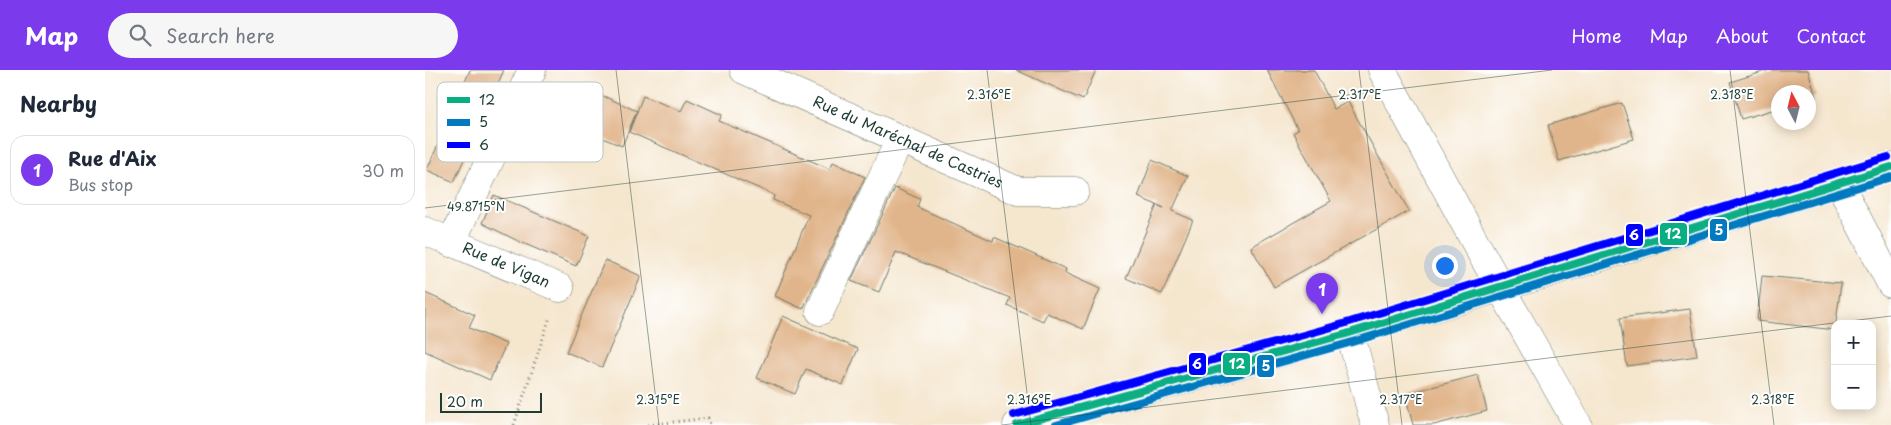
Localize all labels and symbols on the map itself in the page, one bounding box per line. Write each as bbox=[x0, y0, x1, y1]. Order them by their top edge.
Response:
legend bbox=[437, 82, 603, 162]
text: 2.316°E bbox=[967, 85, 1011, 103]
text: 2.317°E bbox=[1338, 85, 1382, 103]
text: 2.318°E bbox=[1710, 85, 1754, 103]
north arrow bbox=[1771, 85, 1816, 130]
text: 12 bbox=[479, 89, 495, 110]
street label: Rue du Maréchal de Castries bbox=[810, 89, 1007, 193]
text: 5 bbox=[479, 111, 488, 132]
text: 6 bbox=[479, 134, 489, 155]
text: 49.8715°N bbox=[447, 197, 505, 215]
line badge: 5 bbox=[1709, 218, 1728, 242]
text: 5 bbox=[1715, 219, 1724, 240]
line badge: 12 bbox=[1659, 222, 1688, 246]
line badge: 6 bbox=[1625, 223, 1644, 247]
text: 12 bbox=[1665, 223, 1681, 244]
text: 6 bbox=[1629, 224, 1639, 245]
street label: Rue de Vigan bbox=[459, 235, 554, 293]
your location bbox=[1432, 253, 1458, 279]
pin: 1 bbox=[1306, 273, 1338, 314]
line badge: 6 bbox=[1188, 352, 1207, 376]
line badge: 12 bbox=[1222, 352, 1251, 376]
text: 6 bbox=[1192, 353, 1202, 374]
text: 12 bbox=[1229, 353, 1245, 374]
line badge: 5 bbox=[1256, 354, 1275, 378]
text: 5 bbox=[1262, 355, 1271, 376]
scale bar bbox=[440, 390, 543, 413]
text: 2.315°E bbox=[636, 390, 680, 408]
text: 2.316°E bbox=[1007, 390, 1051, 408]
text: 2.317°E bbox=[1379, 390, 1423, 408]
text: 2.318°E bbox=[1751, 390, 1795, 408]

